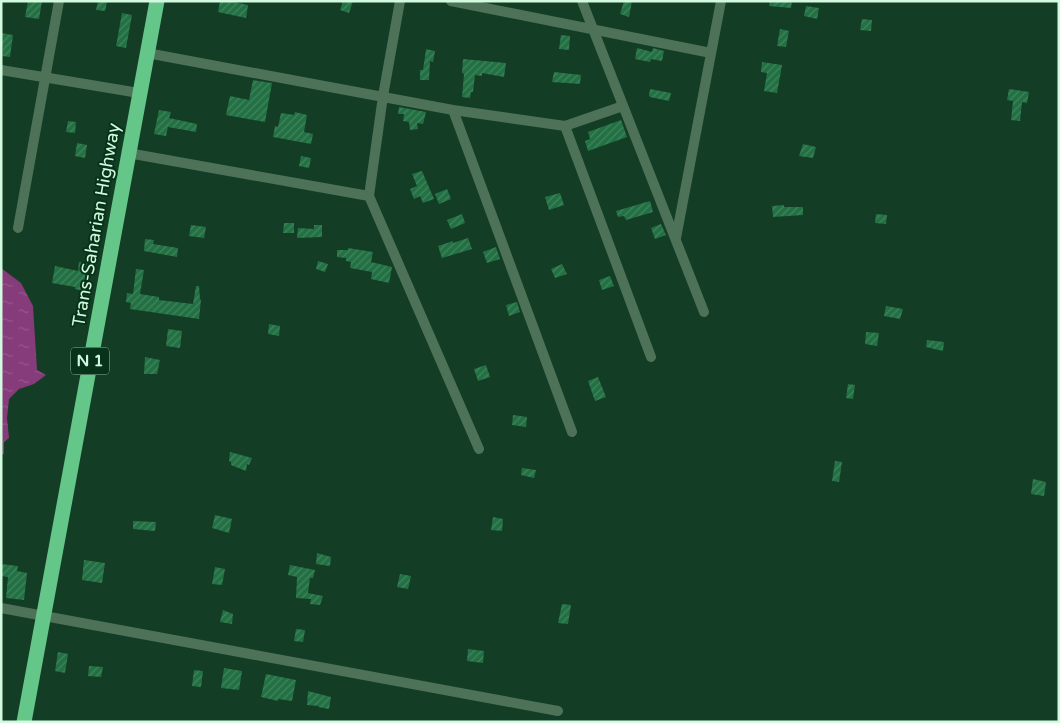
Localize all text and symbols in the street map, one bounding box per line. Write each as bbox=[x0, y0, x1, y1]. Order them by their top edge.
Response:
street label: Trans-Saharian Highway bbox=[67, 121, 125, 329]
road number: N 1 bbox=[71, 348, 109, 374]

